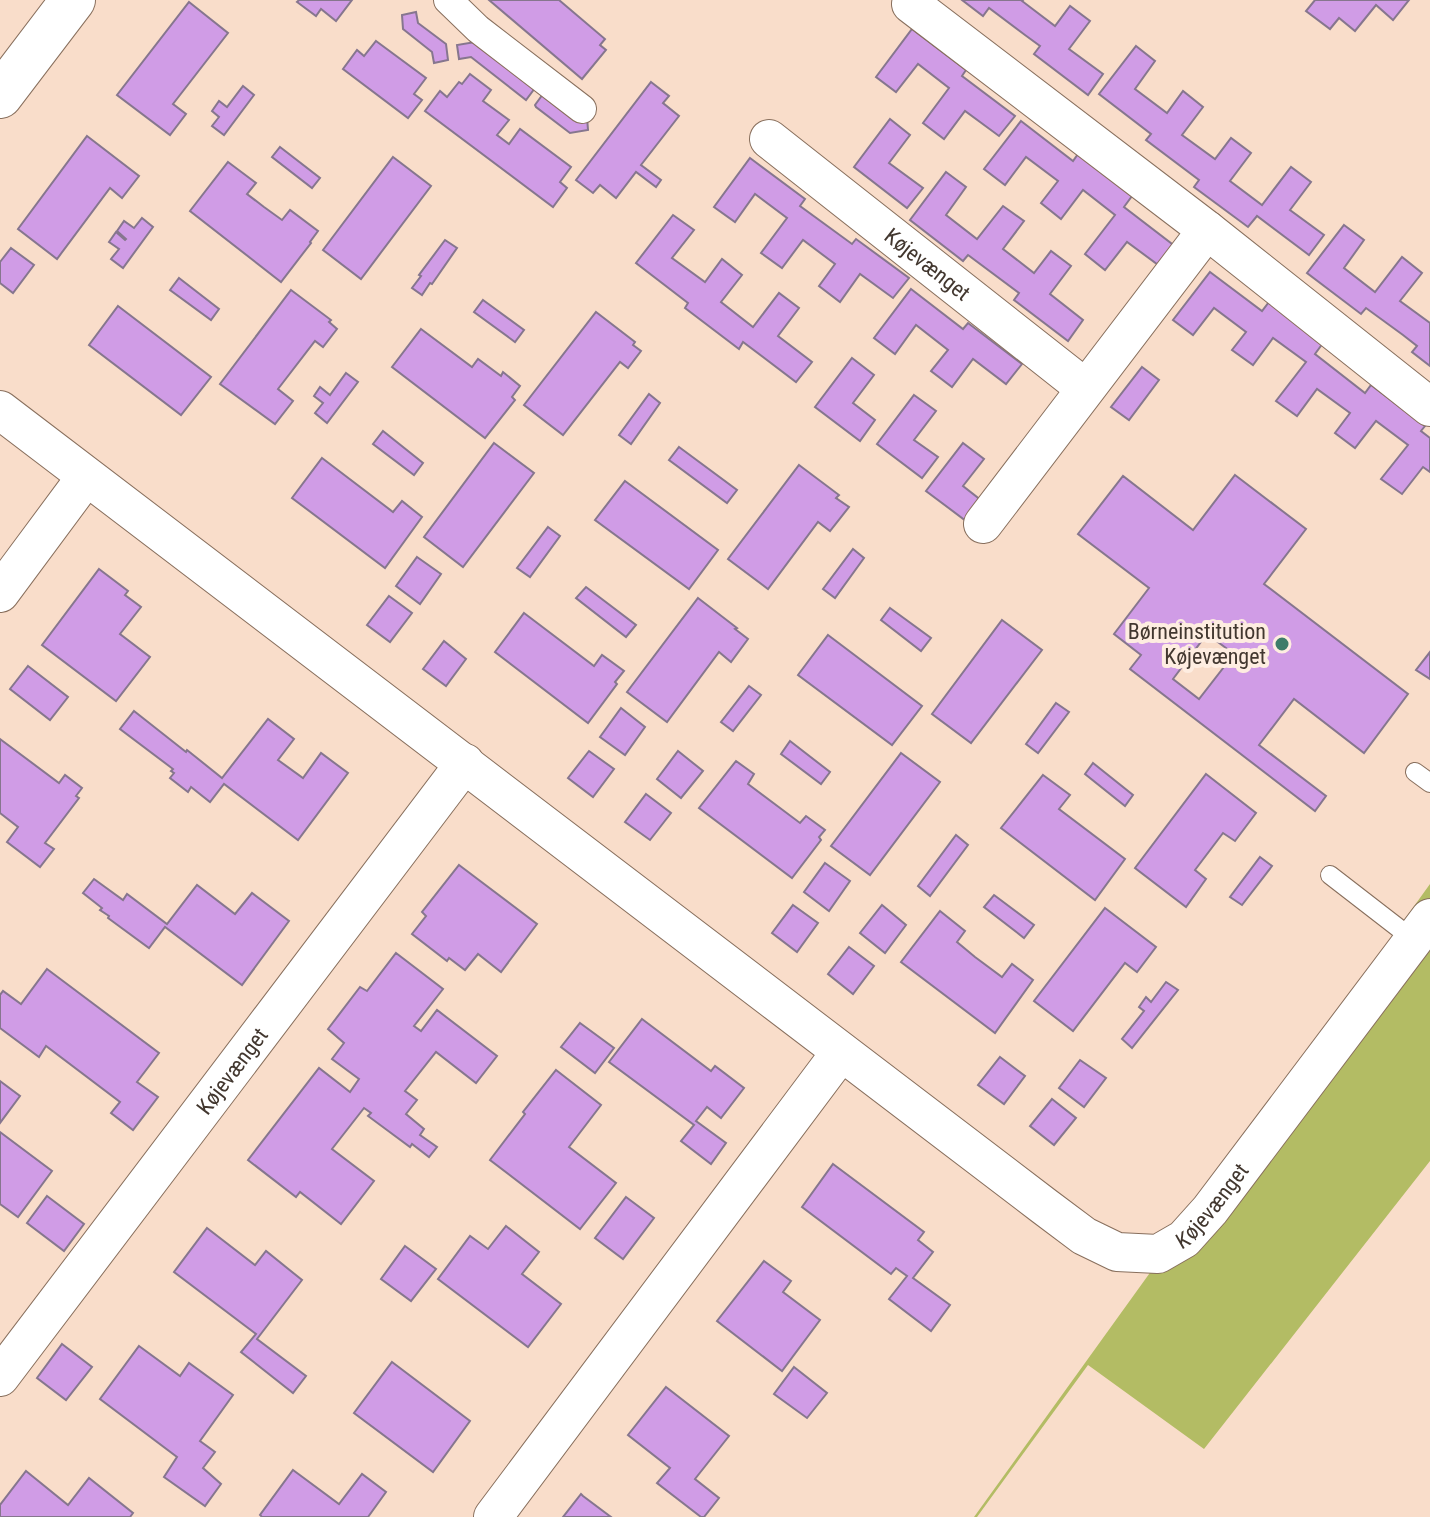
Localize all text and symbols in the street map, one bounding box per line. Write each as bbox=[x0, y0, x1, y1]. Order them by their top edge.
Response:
street label: Køjevænget bbox=[880, 223, 975, 305]
place label: Børneinstitution Køjevænget bbox=[1128, 619, 1266, 669]
marker: Børneinstitution Køjevænget bbox=[1273, 635, 1291, 653]
street label: Køjevænget bbox=[191, 1023, 273, 1119]
street label: Køjevænget bbox=[1171, 1158, 1253, 1254]

